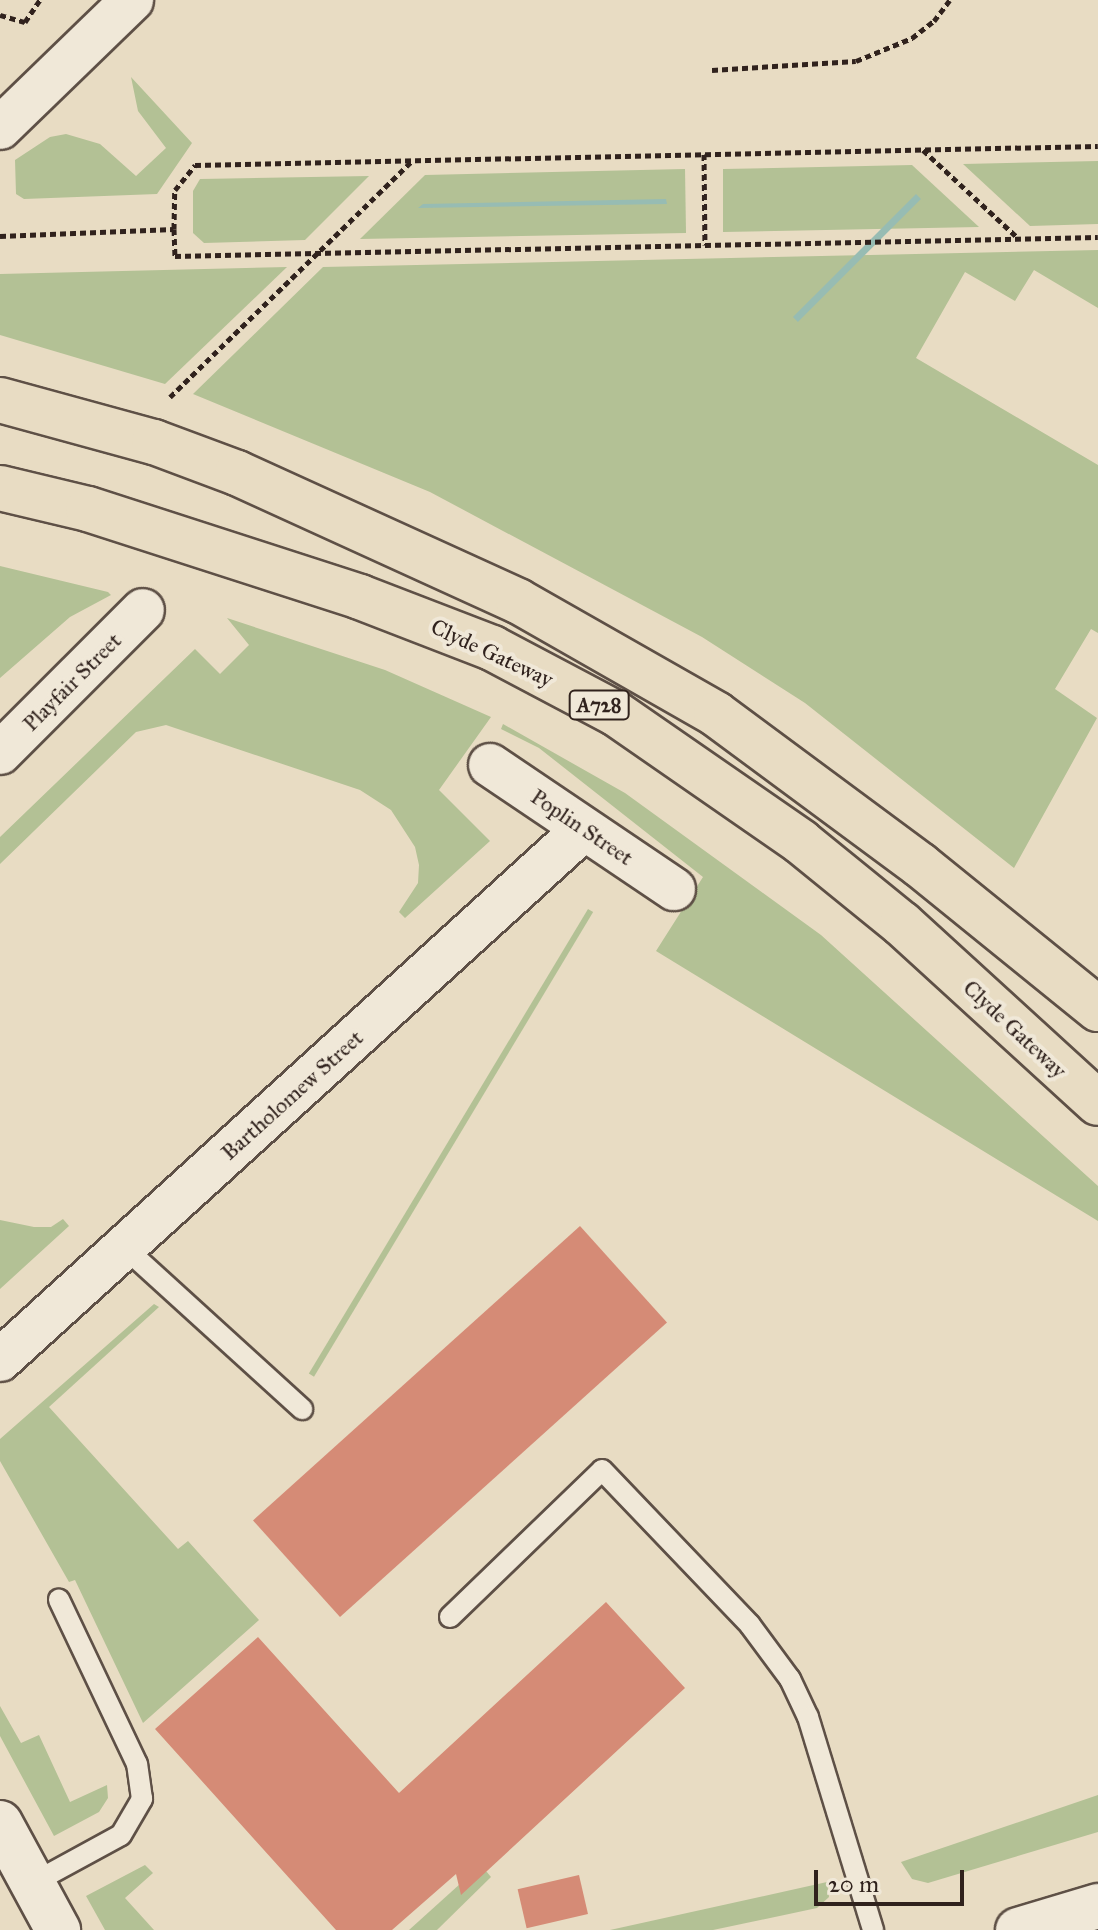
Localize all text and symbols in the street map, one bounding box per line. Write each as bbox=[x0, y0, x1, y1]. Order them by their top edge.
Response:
street label: Clyde Gateway bbox=[427, 613, 557, 693]
street label: Playfair Street bbox=[17, 627, 127, 737]
road number: A728 bbox=[567, 689, 631, 721]
street label: Poplin Street bbox=[526, 783, 638, 871]
street label: Clyde Gateway bbox=[958, 974, 1072, 1084]
street label: Bartholomew Street bbox=[216, 1024, 368, 1166]
scale bar bbox=[818, 1854, 968, 1904]
text: 20 m bbox=[828, 1869, 879, 1899]

